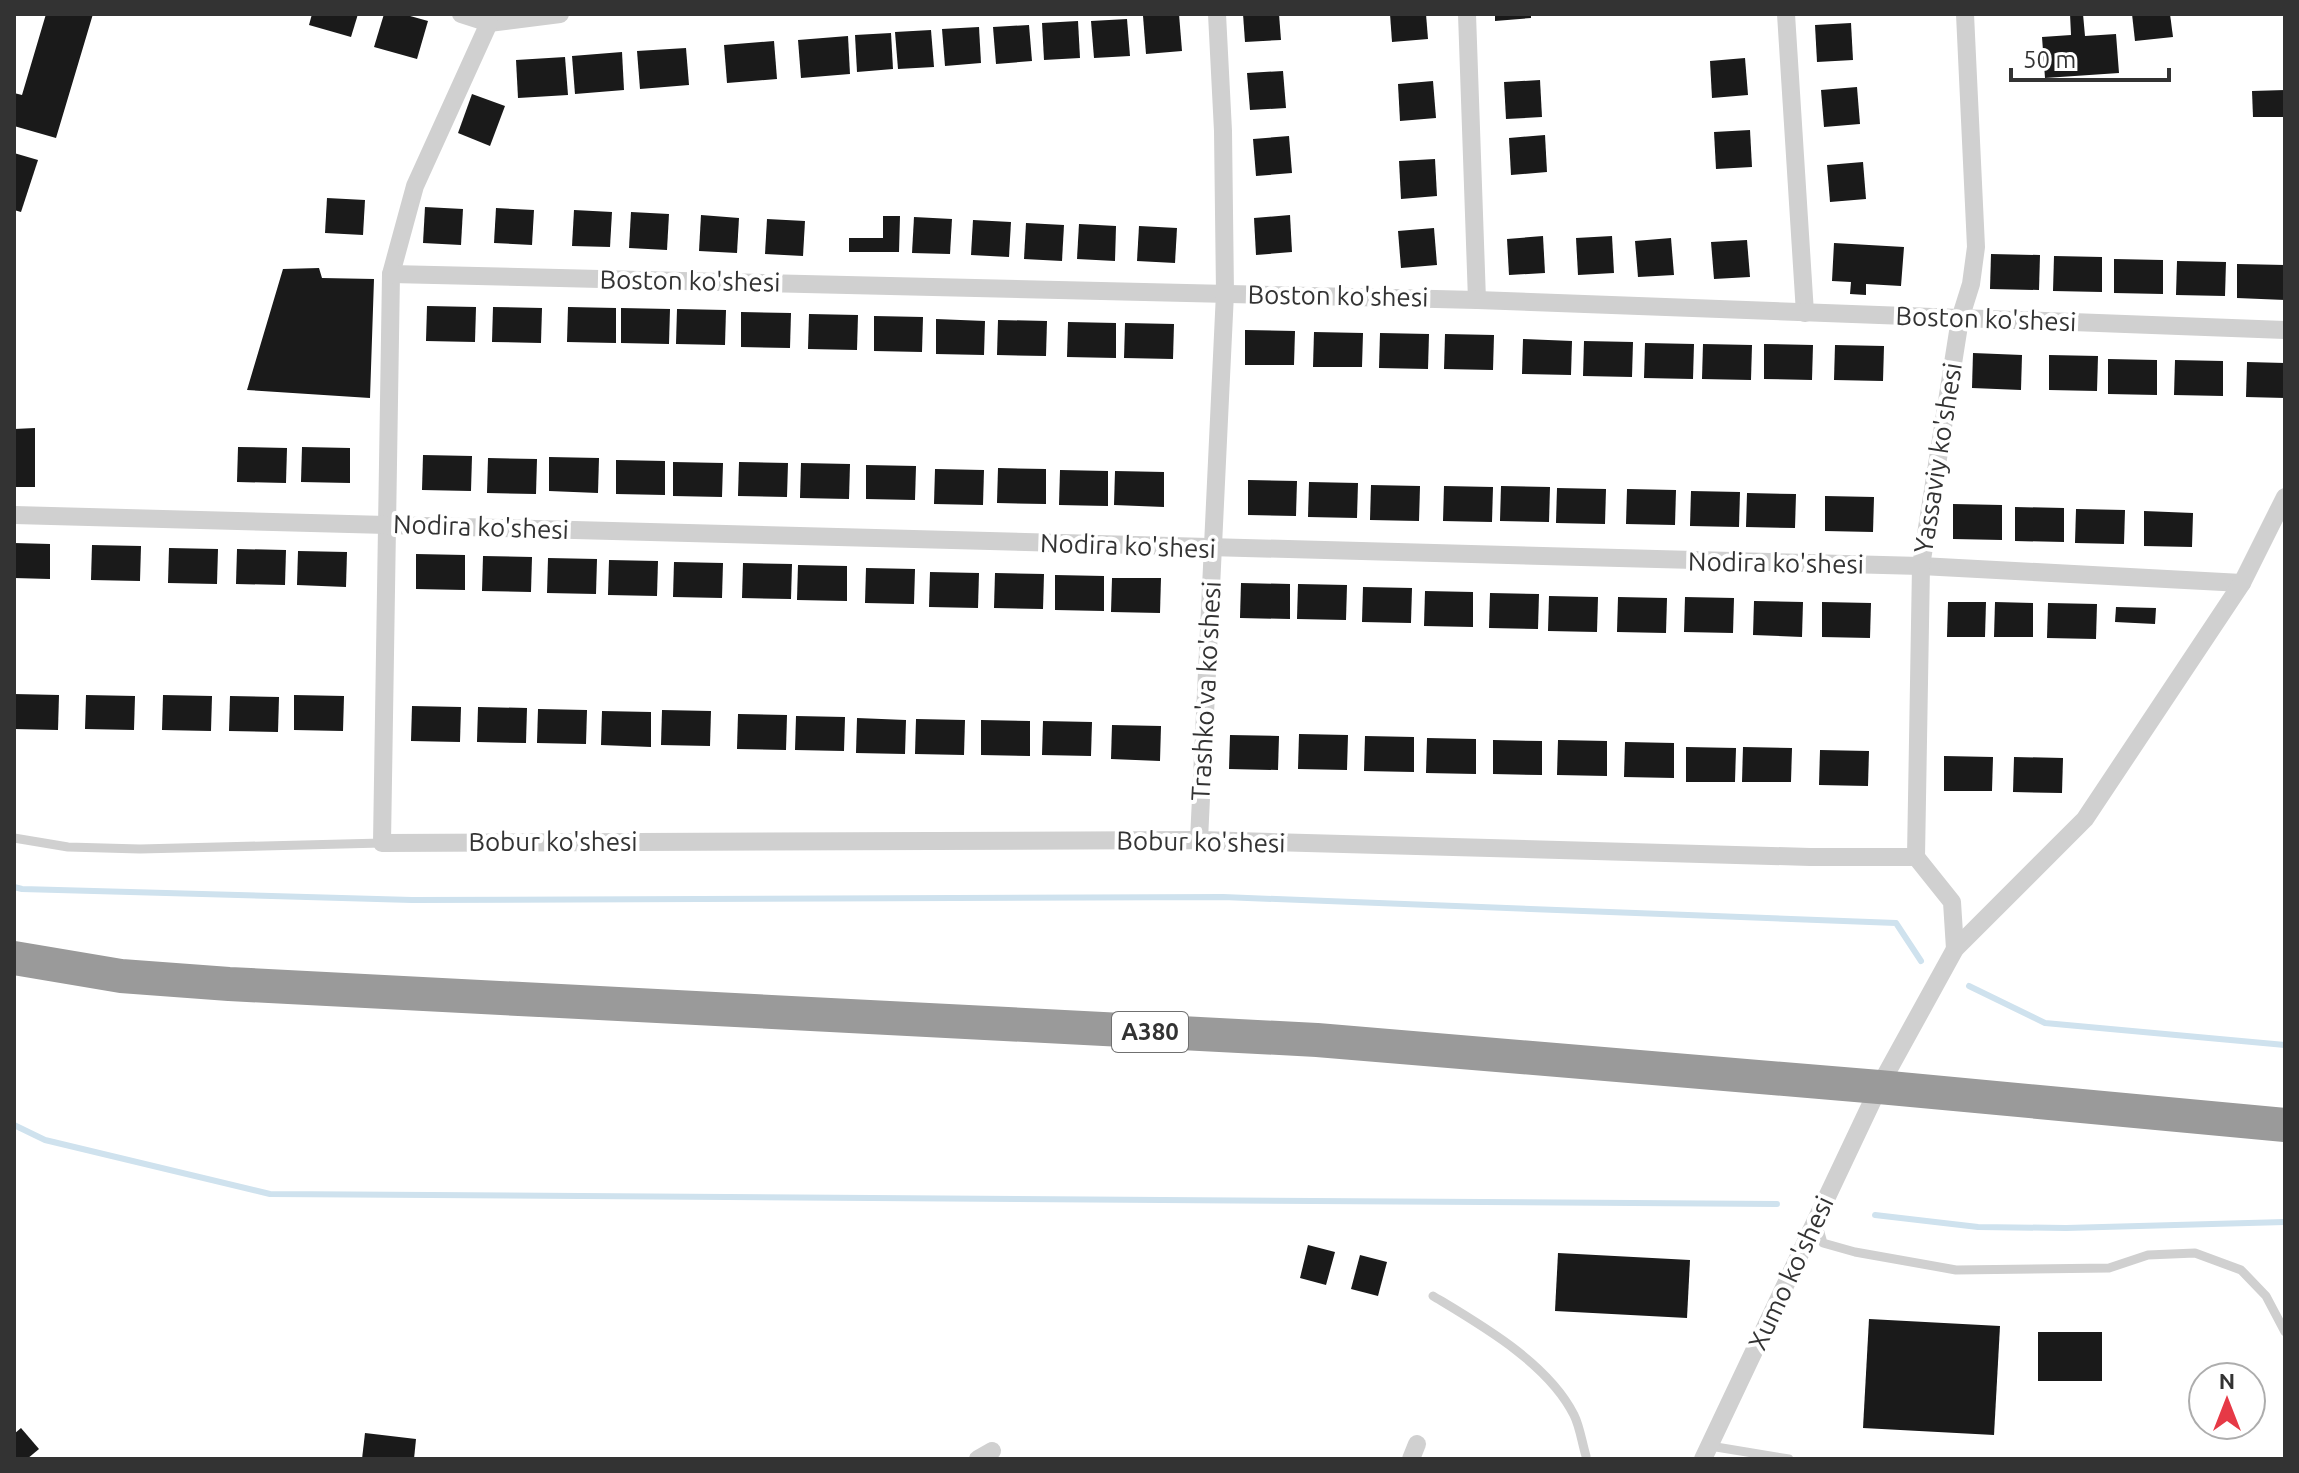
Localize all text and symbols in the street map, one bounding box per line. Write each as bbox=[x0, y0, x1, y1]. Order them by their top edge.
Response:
scale bar bbox=[2011, 32, 2169, 82]
text: 50 m bbox=[2023, 46, 2076, 73]
street label: Boston ko'shesi bbox=[599, 264, 781, 297]
street label: Boston ko'shesi bbox=[1247, 279, 1429, 312]
street label: Boston ko'shesi bbox=[1895, 301, 2077, 336]
street label: Yassaviy ko'shesi bbox=[1908, 361, 1967, 555]
street label: Nodira ko'shesi bbox=[393, 509, 570, 544]
street label: Nodira ko'shesi bbox=[1040, 528, 1217, 563]
street label: Nodira ko'shesi bbox=[1688, 546, 1864, 579]
street label: Trashko'va ko'shesi bbox=[1185, 580, 1226, 802]
street label: Bobur ko'shesi bbox=[1116, 826, 1286, 857]
street label: Bobur ko'shesi bbox=[468, 827, 638, 856]
road number: A380 bbox=[1112, 1012, 1188, 1052]
street label: Xumo ko'shesi bbox=[1742, 1191, 1839, 1354]
north arrow bbox=[2187, 1361, 2267, 1441]
text: N bbox=[2219, 1368, 2235, 1393]

